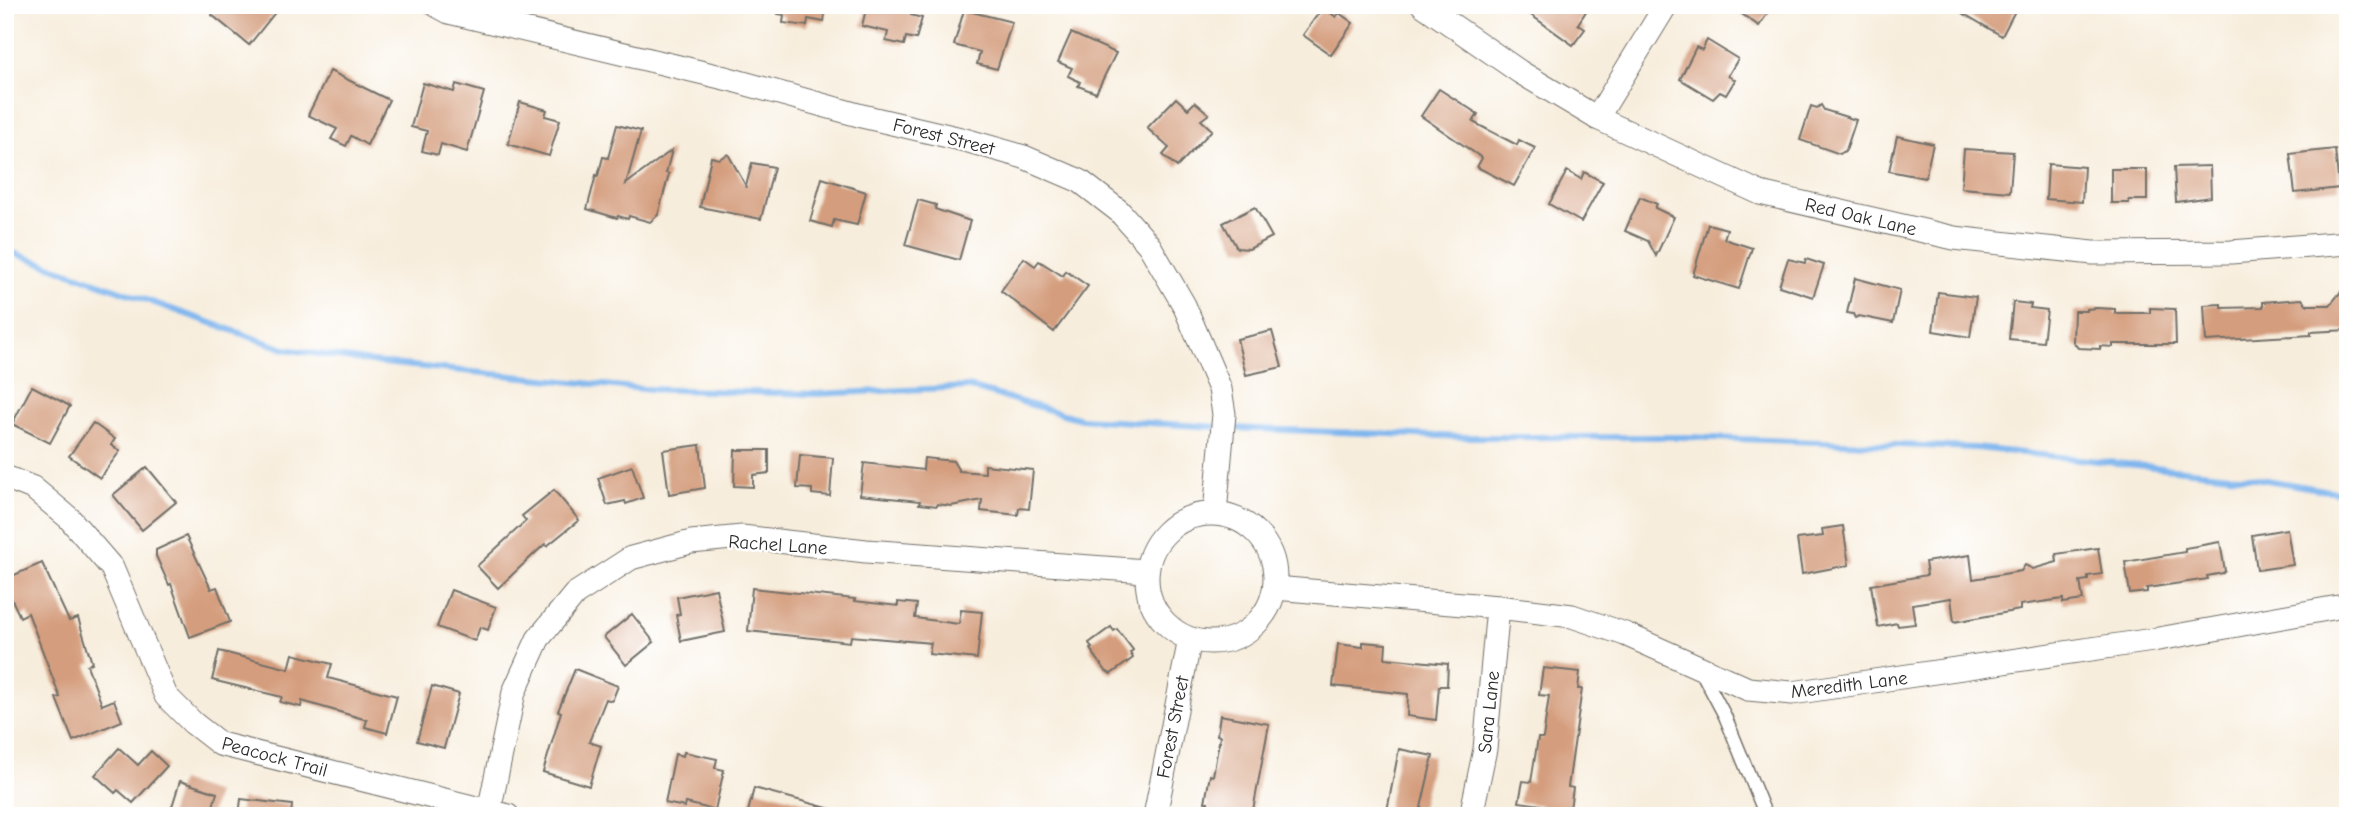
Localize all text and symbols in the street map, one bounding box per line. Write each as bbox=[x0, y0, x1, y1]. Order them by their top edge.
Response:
street label: Forest Street bbox=[891, 114, 997, 160]
street label: Red Oak Lane bbox=[1803, 193, 1919, 240]
street label: Rachel Lane bbox=[728, 531, 828, 559]
street label: Meredith Lane bbox=[1789, 667, 1909, 703]
street label: Sara Lane bbox=[1474, 670, 1504, 754]
street label: Forest Street bbox=[1152, 674, 1194, 780]
street label: Peacock Trail bbox=[220, 732, 330, 782]

